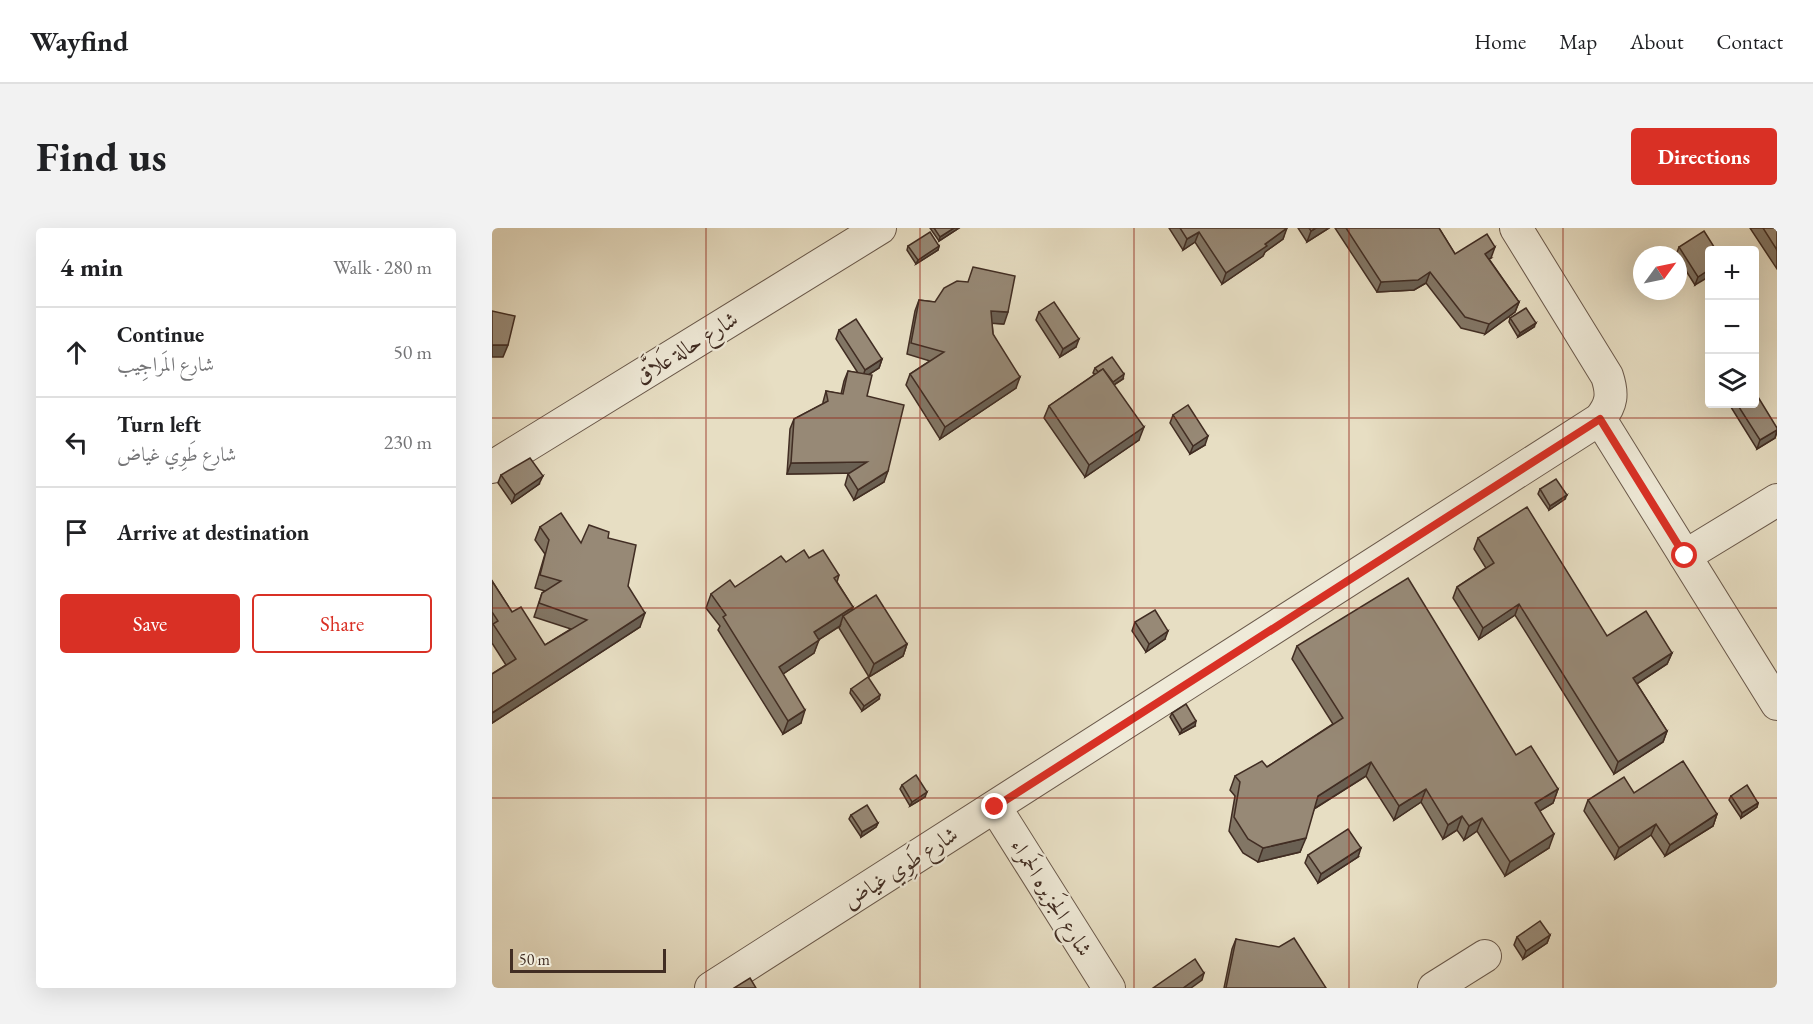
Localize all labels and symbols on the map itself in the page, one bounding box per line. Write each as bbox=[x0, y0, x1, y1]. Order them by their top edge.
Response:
north arrow bbox=[1633, 246, 1687, 300]
street label: شارع حالة عَلاَّق bbox=[627, 301, 745, 394]
route start bbox=[1671, 542, 1697, 568]
route end bbox=[981, 793, 1007, 819]
street label: شارع طَوِي غياض bbox=[837, 819, 965, 919]
street label: شارع الجَزيره الحَمراء bbox=[1001, 833, 1100, 964]
scale bar bbox=[510, 946, 666, 974]

